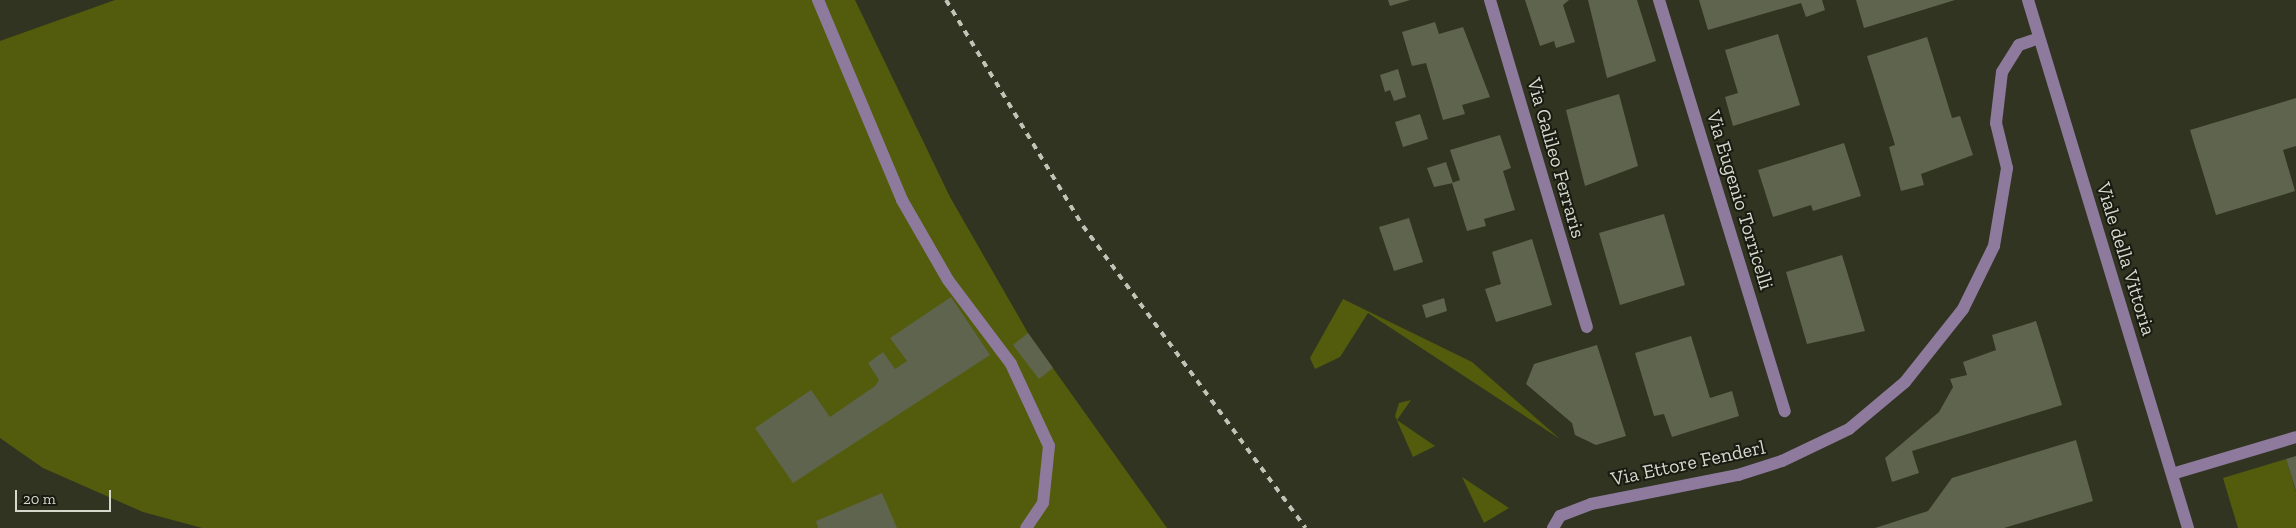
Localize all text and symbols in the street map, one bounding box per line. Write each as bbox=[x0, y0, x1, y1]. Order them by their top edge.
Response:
street label: Via Galileo Ferraris bbox=[1522, 75, 1590, 241]
street label: Via Eugenio Torricelli bbox=[1701, 107, 1779, 293]
street label: Viale della Vittoria bbox=[2091, 179, 2161, 339]
street label: Via Ettore Fenderl bbox=[1609, 435, 1767, 491]
scale bar bbox=[18, 480, 114, 512]
text: 20 m bbox=[23, 490, 56, 508]

